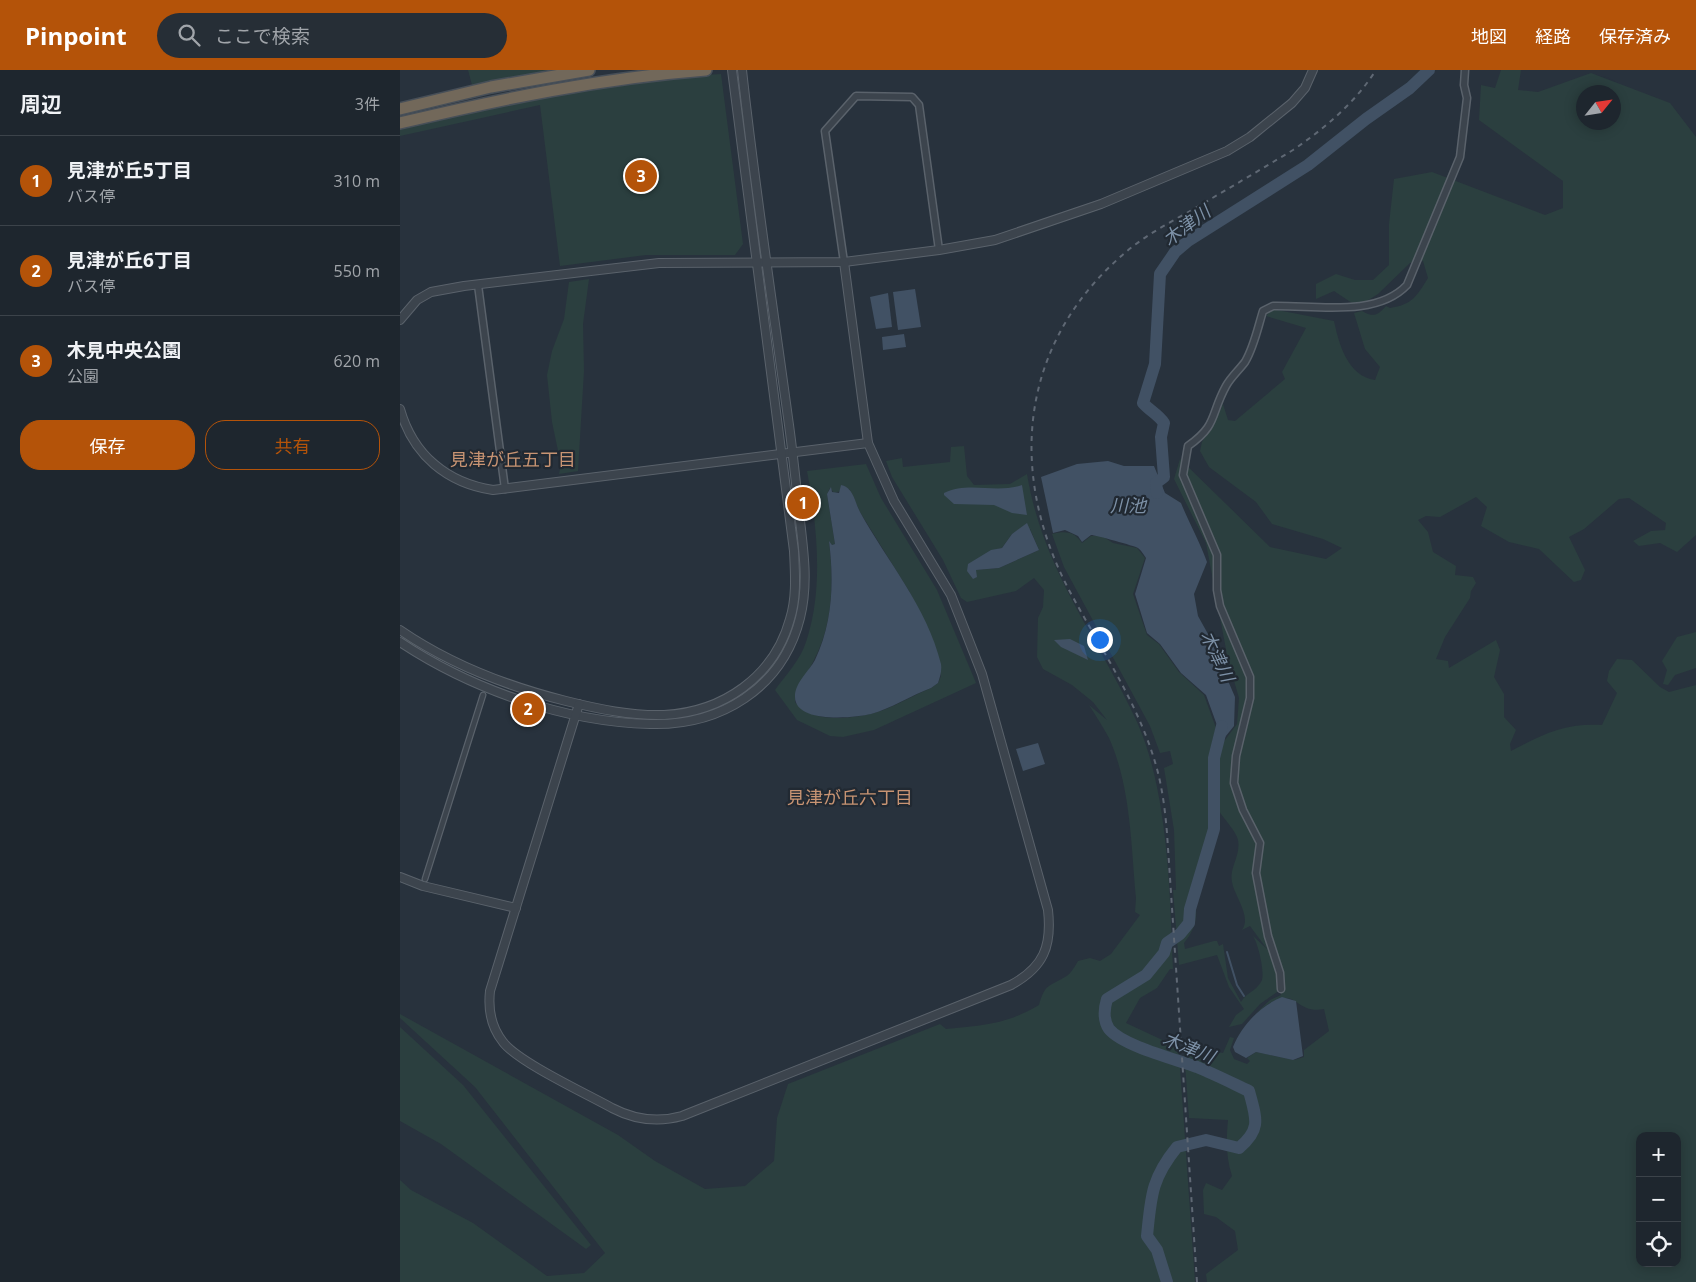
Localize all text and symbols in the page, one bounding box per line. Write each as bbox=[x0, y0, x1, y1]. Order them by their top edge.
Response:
search box bbox=[157, 13, 507, 58]
text: Pinpoint bbox=[25, 19, 127, 52]
icon: search bbox=[175, 21, 203, 49]
text: ここで検索 bbox=[215, 23, 310, 49]
text: 地図 bbox=[1471, 24, 1507, 48]
text: 経路 bbox=[1535, 24, 1571, 48]
text: 保存済み bbox=[1599, 24, 1671, 48]
north arrow bbox=[1576, 85, 1621, 130]
text: 周辺 bbox=[20, 90, 62, 118]
text: 3件 bbox=[355, 93, 380, 115]
text: 見津が丘5丁目 bbox=[67, 157, 192, 183]
pin: 3 bbox=[625, 157, 657, 195]
text: 1 bbox=[31, 170, 41, 192]
text: 310 m bbox=[334, 170, 380, 192]
text: バス停 bbox=[67, 185, 115, 207]
water label: 木津川 bbox=[1157, 198, 1216, 251]
text: 見津が丘6丁目 bbox=[67, 247, 192, 273]
text: 2 bbox=[31, 260, 41, 282]
text: 550 m bbox=[334, 260, 380, 282]
text: バス停 bbox=[67, 275, 115, 297]
text: 木見中央公園 bbox=[67, 337, 181, 363]
text: 3 bbox=[31, 350, 41, 372]
text: 620 m bbox=[334, 350, 380, 372]
text: 公園 bbox=[67, 365, 99, 387]
button: 保存 bbox=[20, 420, 195, 470]
button: 共有 bbox=[205, 420, 380, 470]
district label: 見津が丘五丁目 bbox=[450, 447, 576, 471]
pin: 1 bbox=[787, 484, 819, 522]
water label: 川池 bbox=[1110, 493, 1148, 517]
water label: 木津川 bbox=[1196, 626, 1241, 687]
your location bbox=[1087, 627, 1113, 653]
pin: 2 bbox=[512, 690, 544, 728]
district label: 見津が丘六丁目 bbox=[787, 785, 913, 809]
water label: 木津川 bbox=[1159, 1026, 1220, 1069]
map controls bbox=[1636, 1132, 1681, 1267]
button: + bbox=[1636, 1132, 1681, 1177]
button: − bbox=[1636, 1177, 1681, 1222]
button: locate bbox=[1636, 1222, 1681, 1267]

